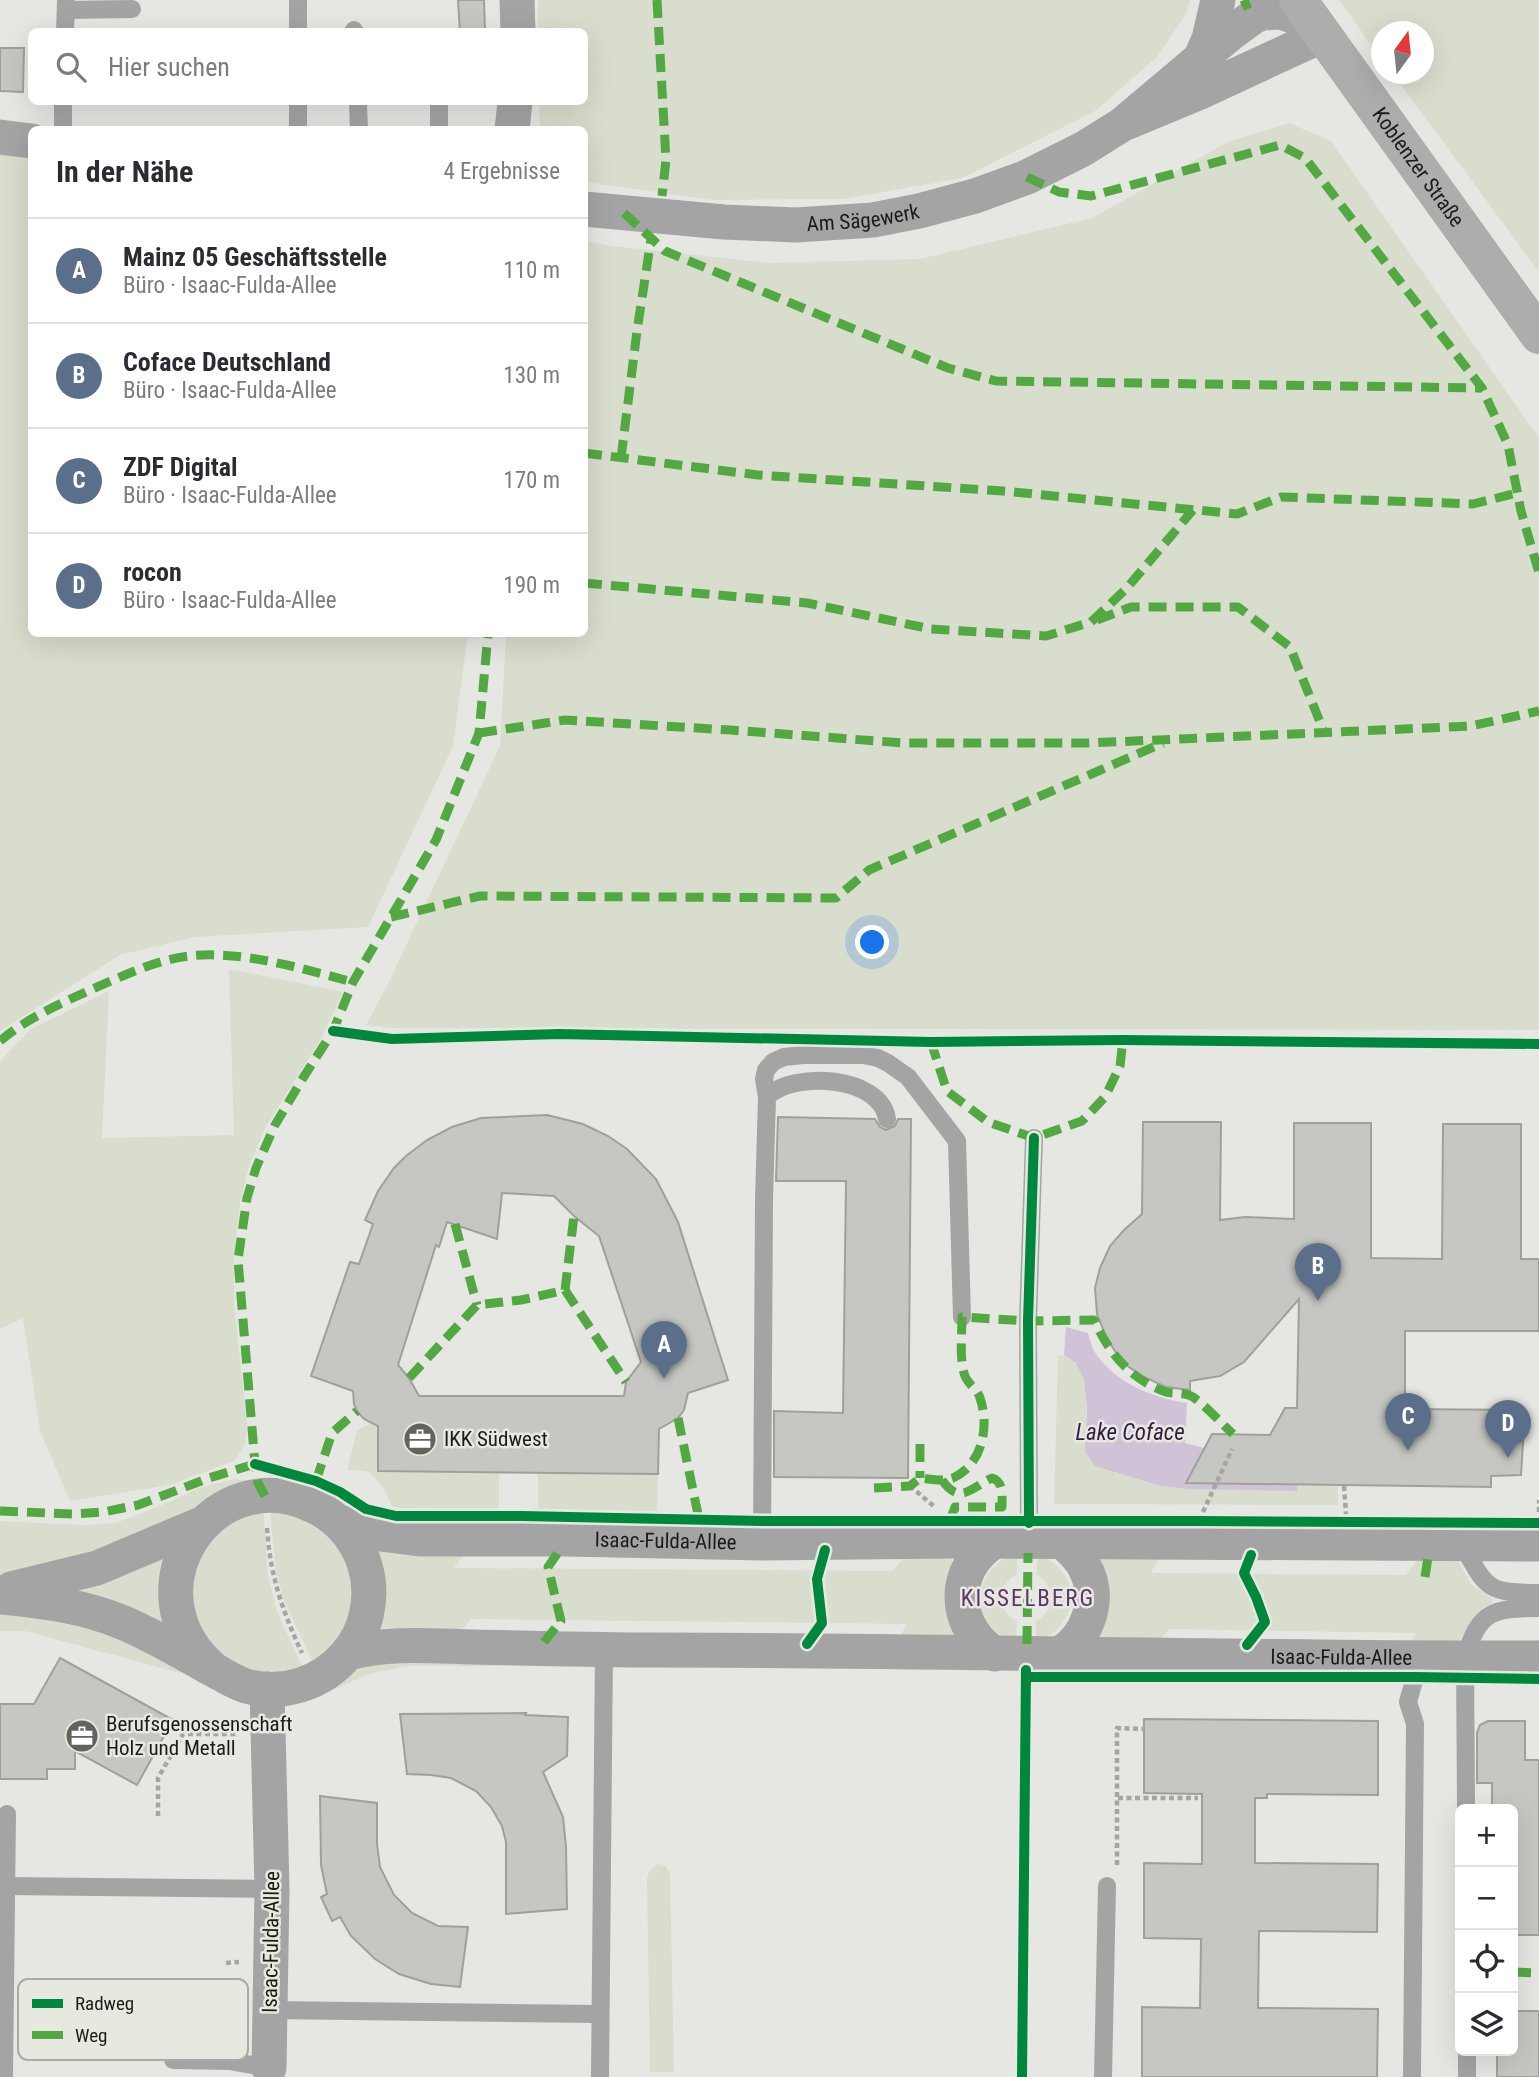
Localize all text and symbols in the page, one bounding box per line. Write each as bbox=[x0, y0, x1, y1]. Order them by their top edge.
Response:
north arrow bbox=[1371, 21, 1434, 84]
search box bbox=[28, 28, 588, 105]
icon: search bbox=[52, 48, 90, 86]
text: Hier suchen bbox=[108, 52, 230, 82]
street label: Koblenzer Straße bbox=[1367, 103, 1469, 232]
text: In der Nähe bbox=[56, 154, 193, 189]
text: 4 Ergebnisse bbox=[443, 158, 560, 185]
street label: Am Sägewerk bbox=[806, 199, 922, 236]
text: Mainz 05 Geschäftsstelle bbox=[123, 242, 387, 272]
text: A bbox=[72, 257, 86, 284]
text: 110 m bbox=[503, 257, 560, 284]
text: Büro · Isaac-Fulda-Allee bbox=[123, 272, 337, 299]
text: Coface Deutschland bbox=[123, 347, 331, 377]
text: B bbox=[73, 362, 85, 389]
text: 130 m bbox=[503, 362, 560, 389]
text: Büro · Isaac-Fulda-Allee bbox=[123, 377, 337, 404]
text: ZDF Digital bbox=[123, 452, 238, 482]
text: C bbox=[72, 467, 86, 494]
text: 170 m bbox=[503, 467, 560, 494]
text: Büro · Isaac-Fulda-Allee bbox=[123, 482, 337, 509]
text: rocon bbox=[123, 557, 182, 587]
text: D bbox=[73, 572, 86, 599]
text: 190 m bbox=[503, 572, 560, 599]
text: Büro · Isaac-Fulda-Allee bbox=[123, 587, 337, 614]
your location bbox=[855, 925, 889, 959]
pin: B bbox=[1295, 1243, 1341, 1301]
pin: A bbox=[641, 1321, 687, 1379]
pin: C bbox=[1385, 1393, 1431, 1451]
pin: D bbox=[1485, 1400, 1531, 1458]
water label: Lake Coface bbox=[1075, 1419, 1185, 1446]
office icon: IKK Südwest bbox=[401, 1420, 439, 1458]
place label: IKK Südwest bbox=[444, 1427, 548, 1451]
street label: Isaac-Fulda-Allee bbox=[594, 1528, 737, 1554]
district label: KISSELBERG bbox=[961, 1585, 1095, 1612]
street label: Isaac-Fulda-Allee bbox=[1270, 1645, 1412, 1670]
place label: Berufsgenossenschaft Holz und Metall bbox=[106, 1712, 293, 1760]
office icon: Berufsgenossenschaft Holz und Metall bbox=[63, 1717, 101, 1755]
map controls bbox=[1455, 1804, 1518, 2056]
button: + bbox=[1455, 1804, 1518, 1867]
button: − bbox=[1455, 1867, 1518, 1930]
street label: Isaac-Fulda-Allee bbox=[258, 1871, 284, 2013]
button: locate bbox=[1455, 1930, 1518, 1993]
legend bbox=[18, 1979, 248, 2060]
text: Radweg bbox=[75, 1992, 134, 2015]
button: layers bbox=[1455, 1993, 1518, 2056]
text: Weg bbox=[75, 2024, 107, 2047]

